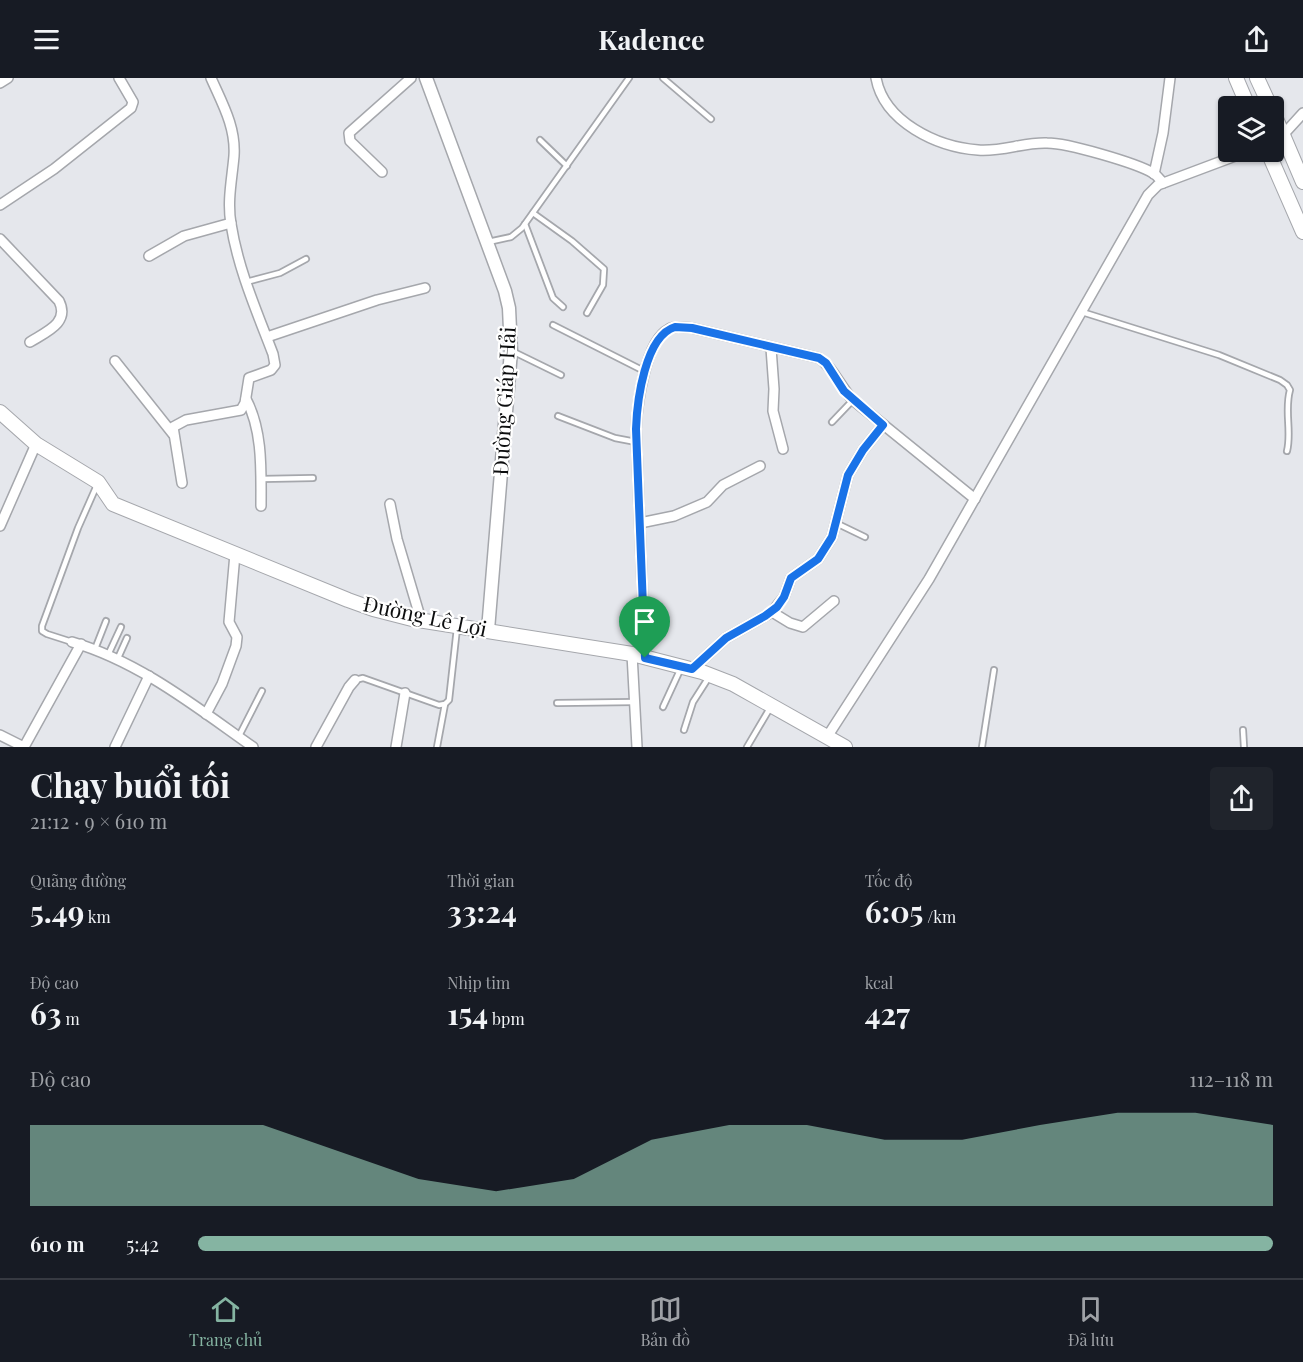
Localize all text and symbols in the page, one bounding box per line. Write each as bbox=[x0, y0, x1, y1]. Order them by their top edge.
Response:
text: Kadence bbox=[598, 21, 705, 57]
icon: menu bbox=[30, 23, 63, 56]
icon: share bbox=[1240, 23, 1273, 56]
map controls bbox=[1218, 96, 1284, 162]
button: layers bbox=[1218, 96, 1284, 162]
street label: Đường Giáp Hải bbox=[485, 326, 521, 476]
street label: Đường Lê Lợi bbox=[361, 588, 490, 642]
pin bbox=[619, 596, 670, 658]
icon: arrive bbox=[628, 605, 661, 638]
text: Chạy buổi tối bbox=[30, 762, 230, 806]
button: share bbox=[1210, 767, 1273, 830]
text: 21:12 · 9 × 610 m bbox=[30, 807, 167, 834]
text: Quãng đường bbox=[30, 870, 126, 891]
text: Thời gian bbox=[447, 870, 515, 891]
text: Tốc độ bbox=[865, 870, 913, 891]
text: 5.49 bbox=[30, 891, 84, 931]
text: 33:24 bbox=[447, 891, 517, 931]
text: 6:05 bbox=[865, 891, 923, 931]
text: km bbox=[84, 906, 111, 927]
text: /km bbox=[923, 906, 956, 927]
text: Độ cao bbox=[30, 972, 79, 993]
text: Nhịp tim bbox=[447, 972, 510, 993]
text: kcal bbox=[865, 972, 893, 993]
text: 63 bbox=[30, 993, 61, 1033]
text: 154 bbox=[447, 993, 488, 1033]
text: 427 bbox=[865, 993, 910, 1033]
text: m bbox=[61, 1008, 80, 1029]
text: bpm bbox=[488, 1008, 525, 1029]
text: Độ cao bbox=[30, 1065, 91, 1092]
text: 112–118 m bbox=[1189, 1065, 1273, 1092]
text: 610 m bbox=[30, 1230, 85, 1257]
text: 5:42 bbox=[126, 1230, 159, 1257]
tab: Trang chủ bbox=[189, 1293, 262, 1350]
tab: Bản đồ bbox=[640, 1293, 690, 1350]
tab: Đã lưu bbox=[1068, 1293, 1114, 1350]

